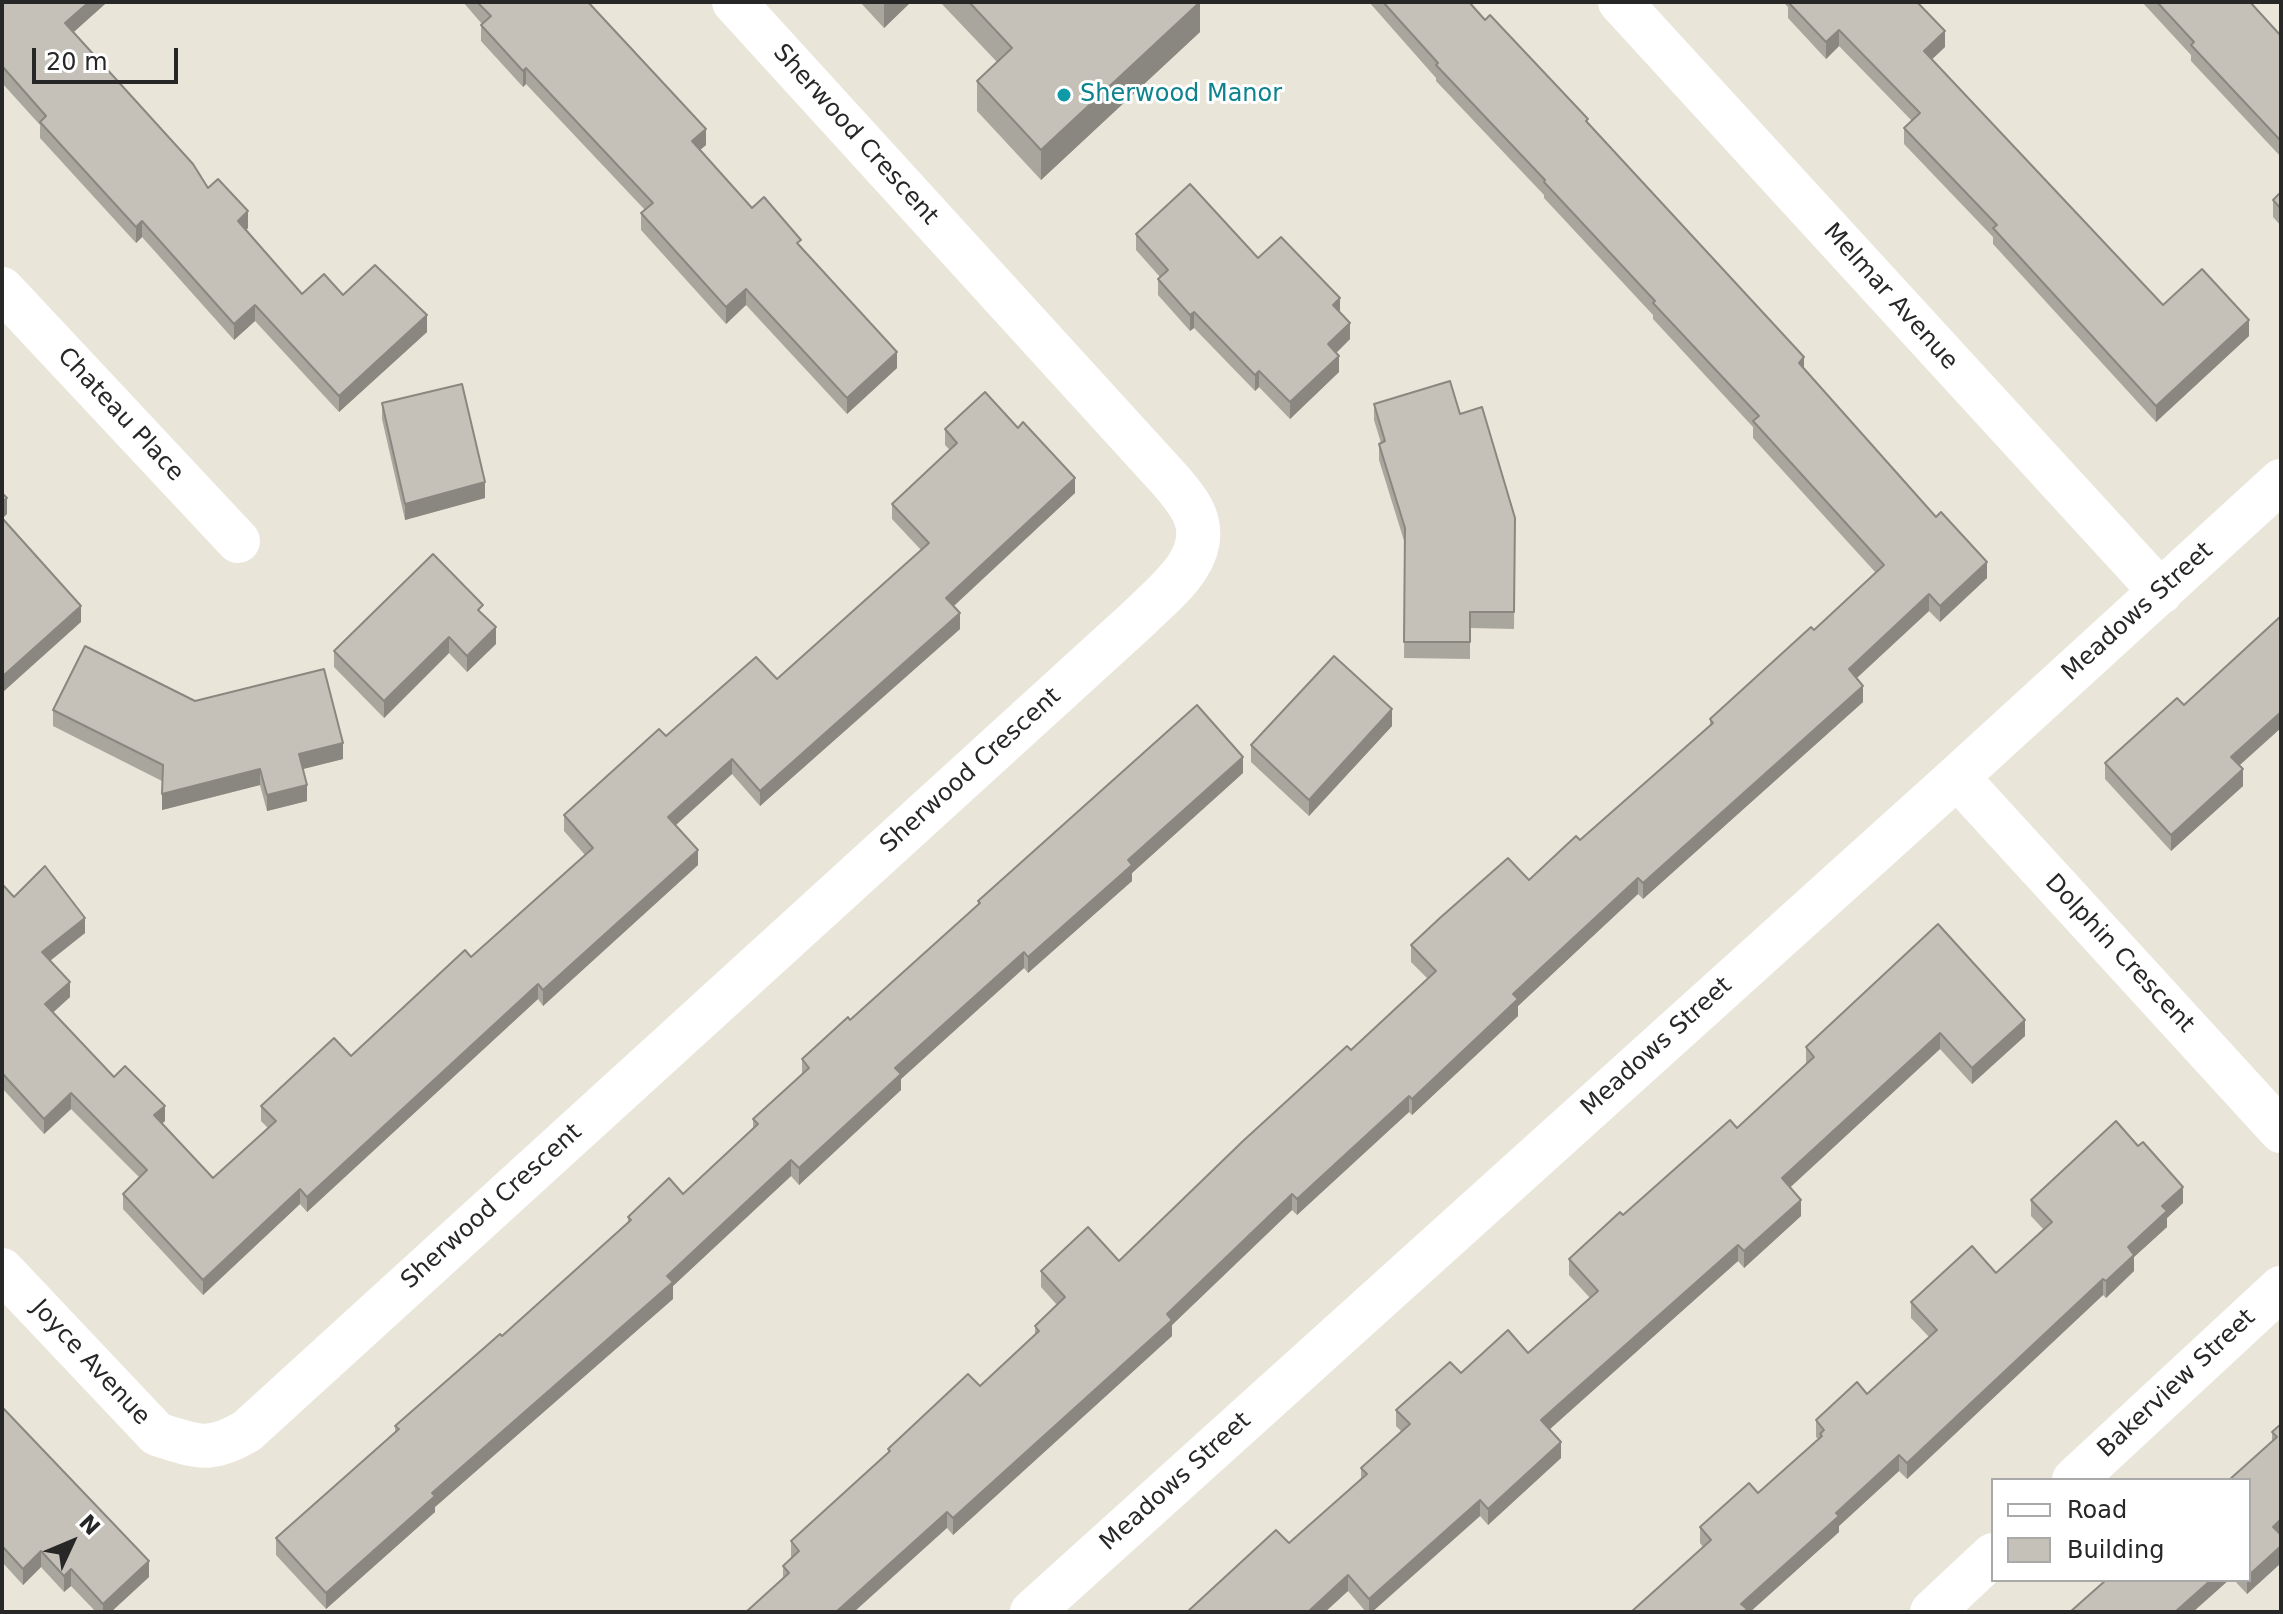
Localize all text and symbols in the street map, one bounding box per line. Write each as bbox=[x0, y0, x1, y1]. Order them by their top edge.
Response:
scale bar bbox=[36, 32, 182, 82]
street label: Sherwood Crescent bbox=[766, 39, 944, 231]
text: 20 m bbox=[46, 48, 108, 76]
place label: Sherwood Manor bbox=[1080, 81, 1282, 109]
marker: Sherwood Manor bbox=[1055, 86, 1073, 104]
street label: Melmar Avenue bbox=[1817, 218, 1963, 376]
street label: Chateau Place bbox=[51, 342, 189, 488]
street label: Meadows Street bbox=[2057, 537, 2219, 687]
street label: Sherwood Crescent bbox=[875, 682, 1067, 860]
street label: Dolphin Crescent bbox=[2038, 869, 2200, 1039]
street label: Meadows Street bbox=[1576, 972, 1738, 1122]
street label: Sherwood Crescent bbox=[396, 1118, 588, 1296]
street label: Joyce Avenue bbox=[25, 1294, 155, 1432]
street label: Bakerview Street bbox=[2092, 1304, 2262, 1464]
street label: Meadows Street bbox=[1095, 1407, 1257, 1557]
legend bbox=[1991, 1478, 2251, 1582]
text: Road bbox=[2067, 1496, 2127, 1524]
north arrow bbox=[32, 1502, 112, 1582]
text: N bbox=[74, 1510, 105, 1540]
text: Building bbox=[2067, 1536, 2164, 1564]

